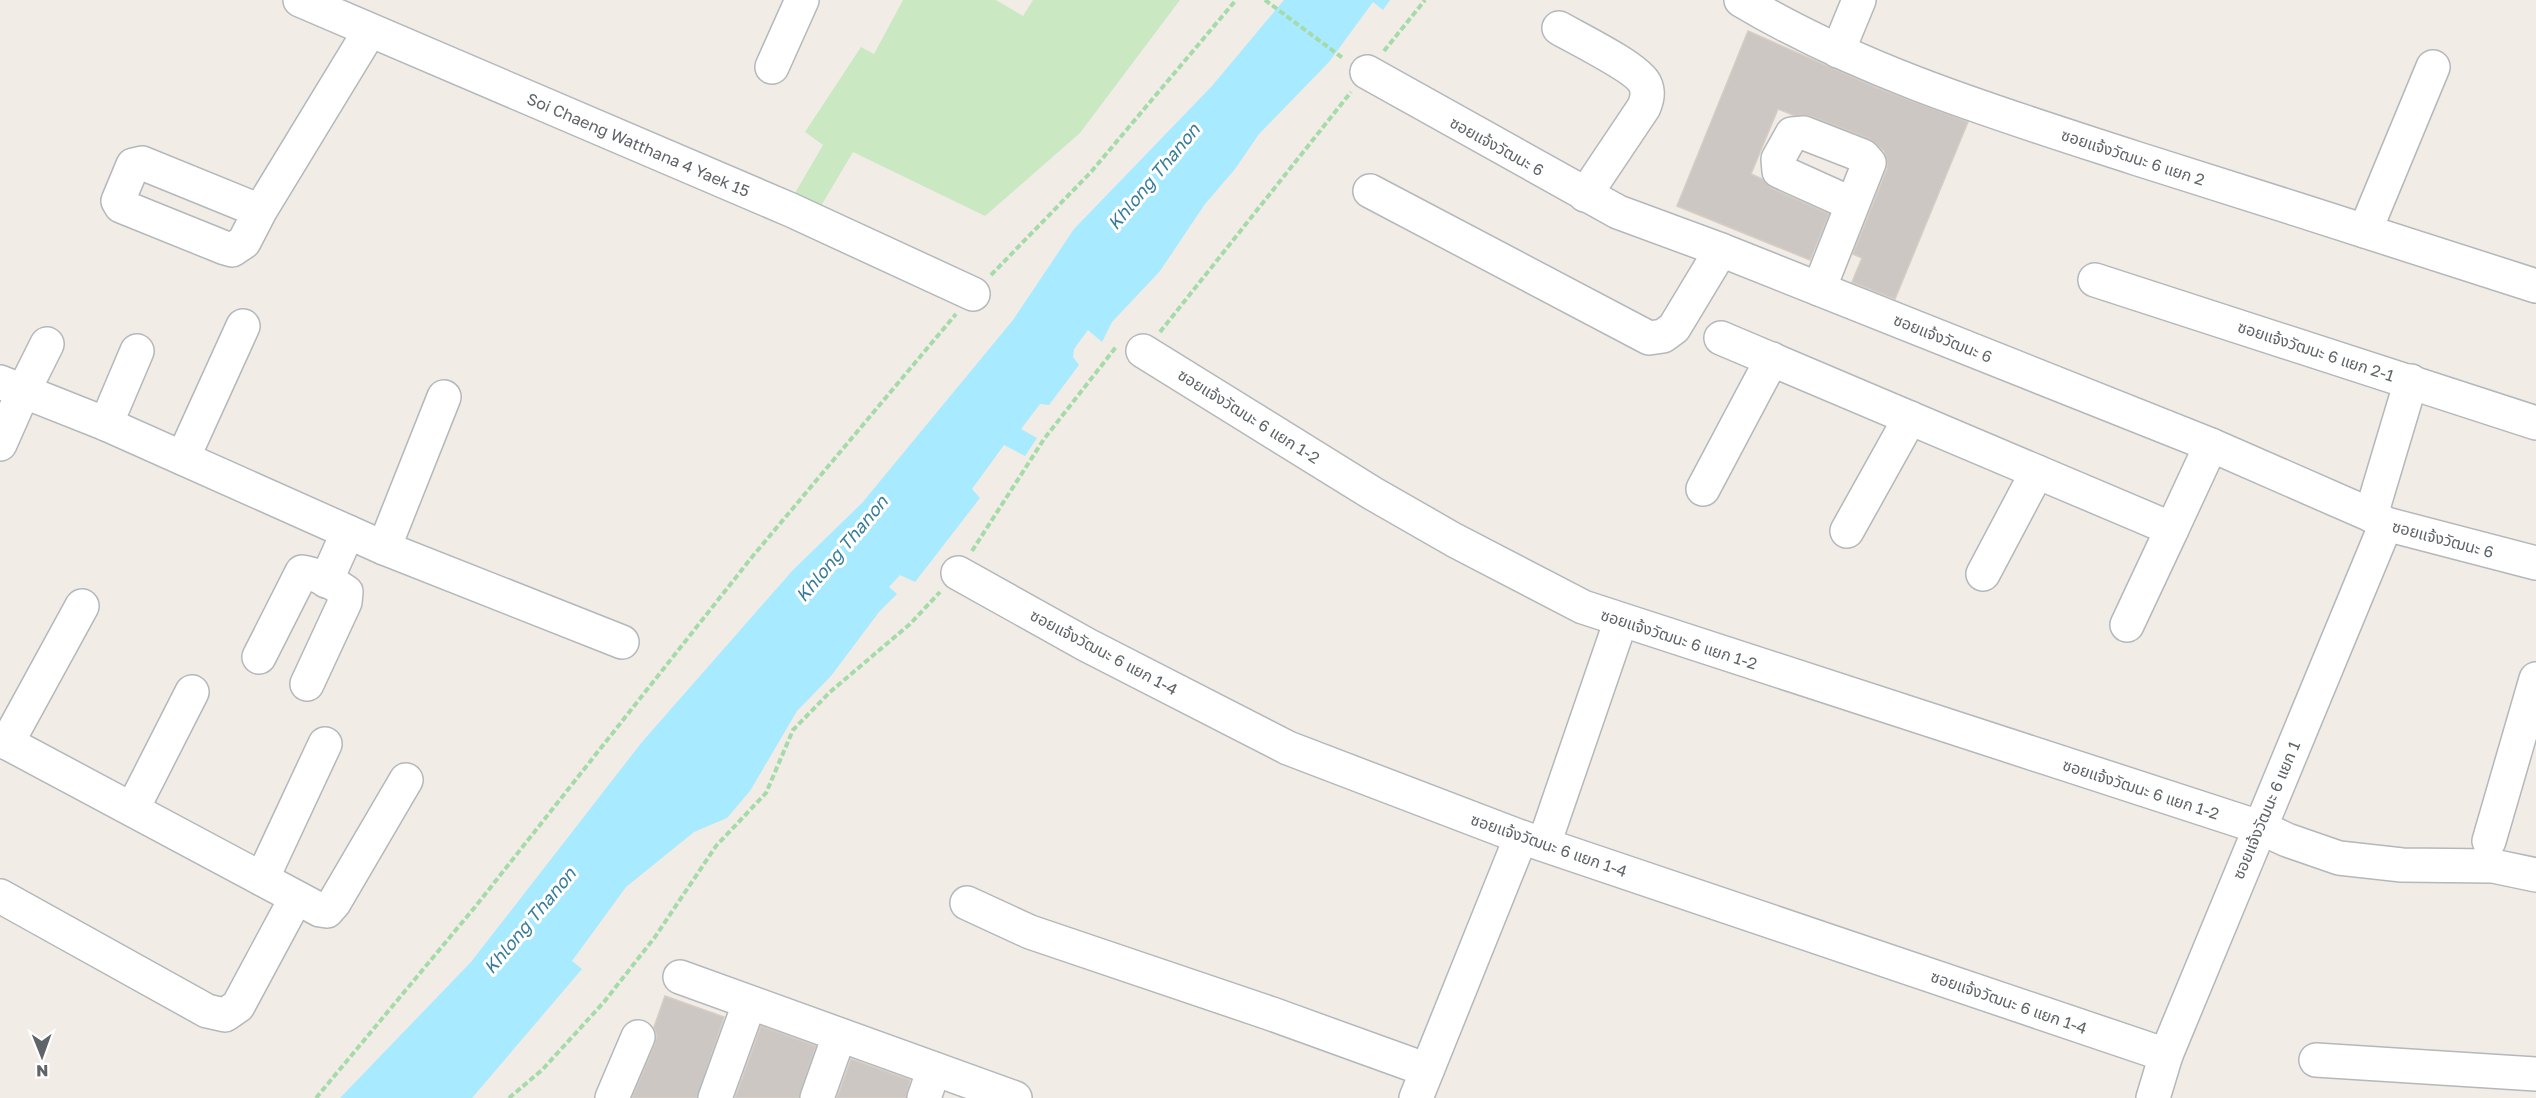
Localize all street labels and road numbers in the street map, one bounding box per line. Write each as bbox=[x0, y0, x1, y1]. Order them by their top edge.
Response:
street label: Soi Chaeng Watthana 4 Yaek 15 bbox=[524, 88, 753, 201]
street label: ซอยแจ้งวัฒนะ 6 bbox=[1446, 112, 1548, 180]
street label: ซอยแจ้งวัฒนะ 6 แยก 2 bbox=[2059, 124, 2207, 190]
street label: ซอยแจ้งวัฒนะ 6 bbox=[1891, 309, 1995, 367]
street label: ซอยแจ้งวัฒนะ 6 แยก 2-1 bbox=[2235, 316, 2397, 386]
street label: ซอยแจ้งวัฒนะ 6 แยก 1-2 bbox=[1174, 364, 1324, 468]
street label: ซอยแจ้งวัฒนะ 6 bbox=[2390, 516, 2496, 562]
street label: ซอยแจ้งวัฒนะ 6 แยก 1-2 bbox=[1598, 604, 1760, 674]
street label: ซอยแจ้งวัฒนะ 6 แยก 1-4 bbox=[1027, 605, 1181, 699]
street label: ซอยแจ้งวัฒนะ 6 แยก 1 bbox=[2228, 738, 2304, 882]
street label: ซอยแจ้งวัฒนะ 6 แยก 1-2 bbox=[2060, 754, 2222, 824]
street label: ซอยแจ้งวัฒนะ 6 แยก 1-4 bbox=[1468, 809, 1630, 881]
street label: ซอยแจ้งวัฒนะ 6 แยก 1-4 bbox=[1928, 966, 2090, 1038]

